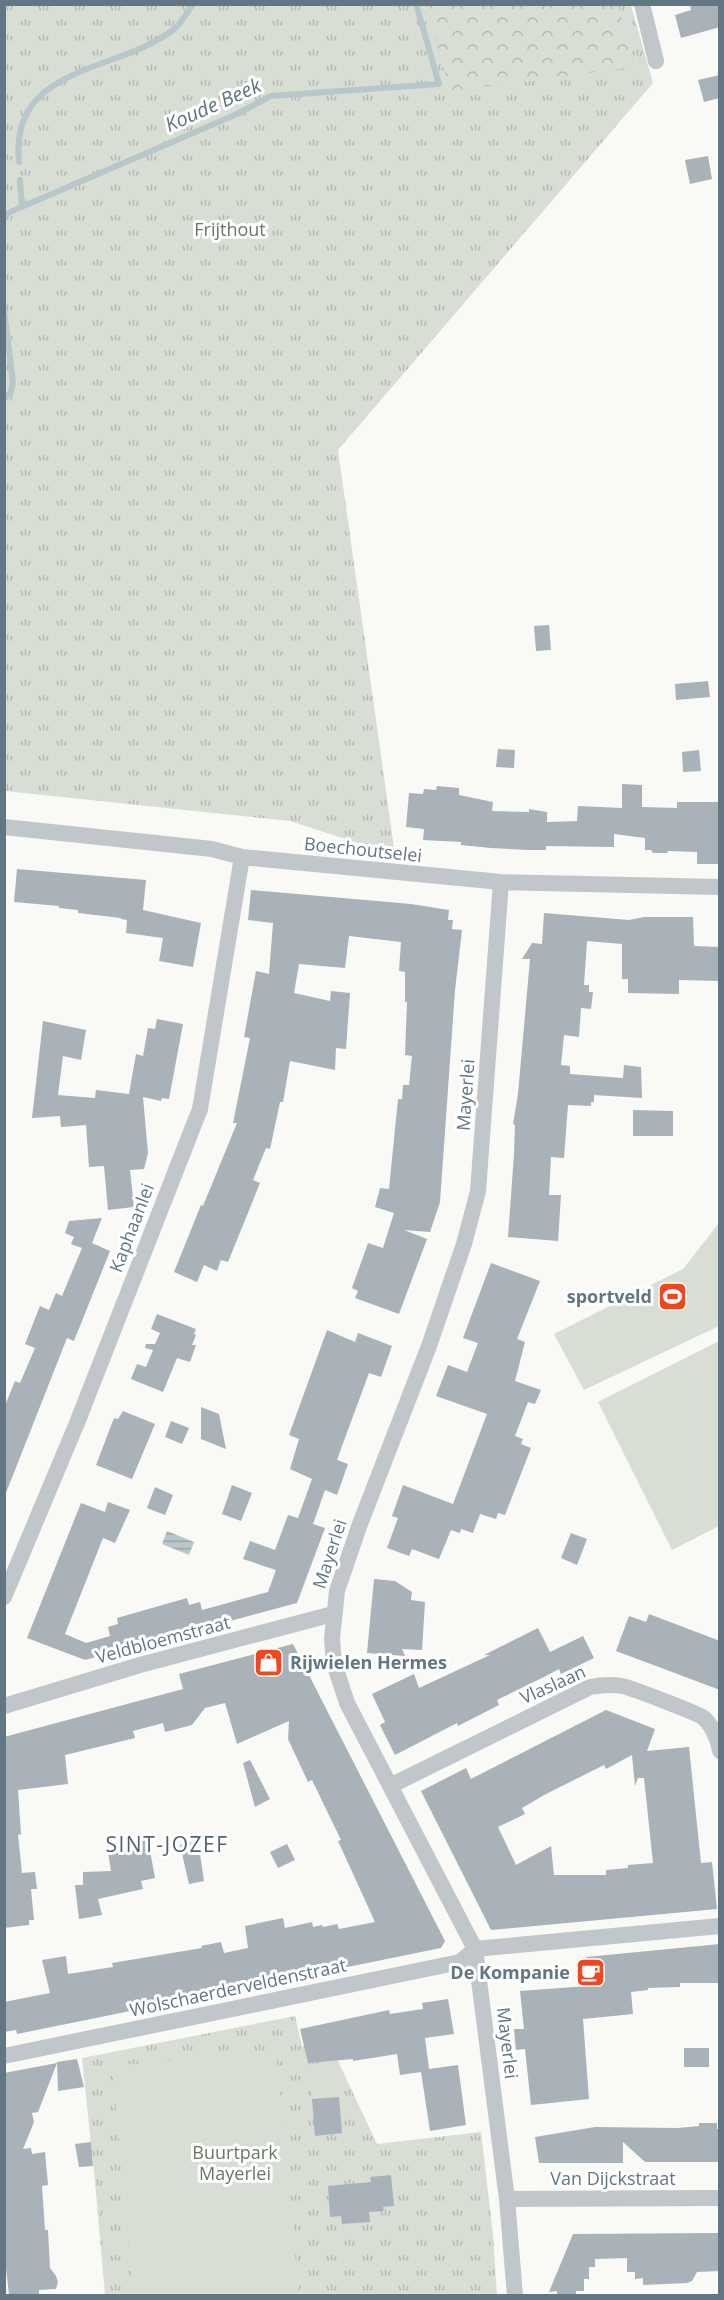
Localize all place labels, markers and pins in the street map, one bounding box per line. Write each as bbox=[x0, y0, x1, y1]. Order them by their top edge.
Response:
sports icon: sportveld bbox=[657, 1281, 689, 1313]
place label: sportveld bbox=[567, 1284, 652, 1308]
shop icon: Rijwielen Hermes bbox=[253, 1647, 285, 1679]
place label: Rijwielen Hermes bbox=[290, 1650, 447, 1674]
cafe icon: De Kompanie bbox=[575, 1957, 607, 1989]
place label: De Kompanie bbox=[450, 1960, 570, 1984]

